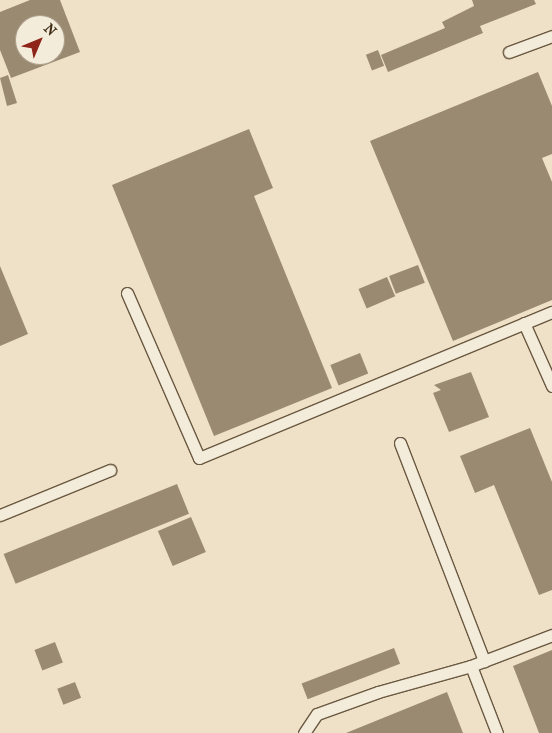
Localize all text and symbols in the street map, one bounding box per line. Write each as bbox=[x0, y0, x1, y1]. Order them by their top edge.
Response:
north arrow bbox=[15, 15, 65, 65]
text: N bbox=[40, 20, 60, 40]

